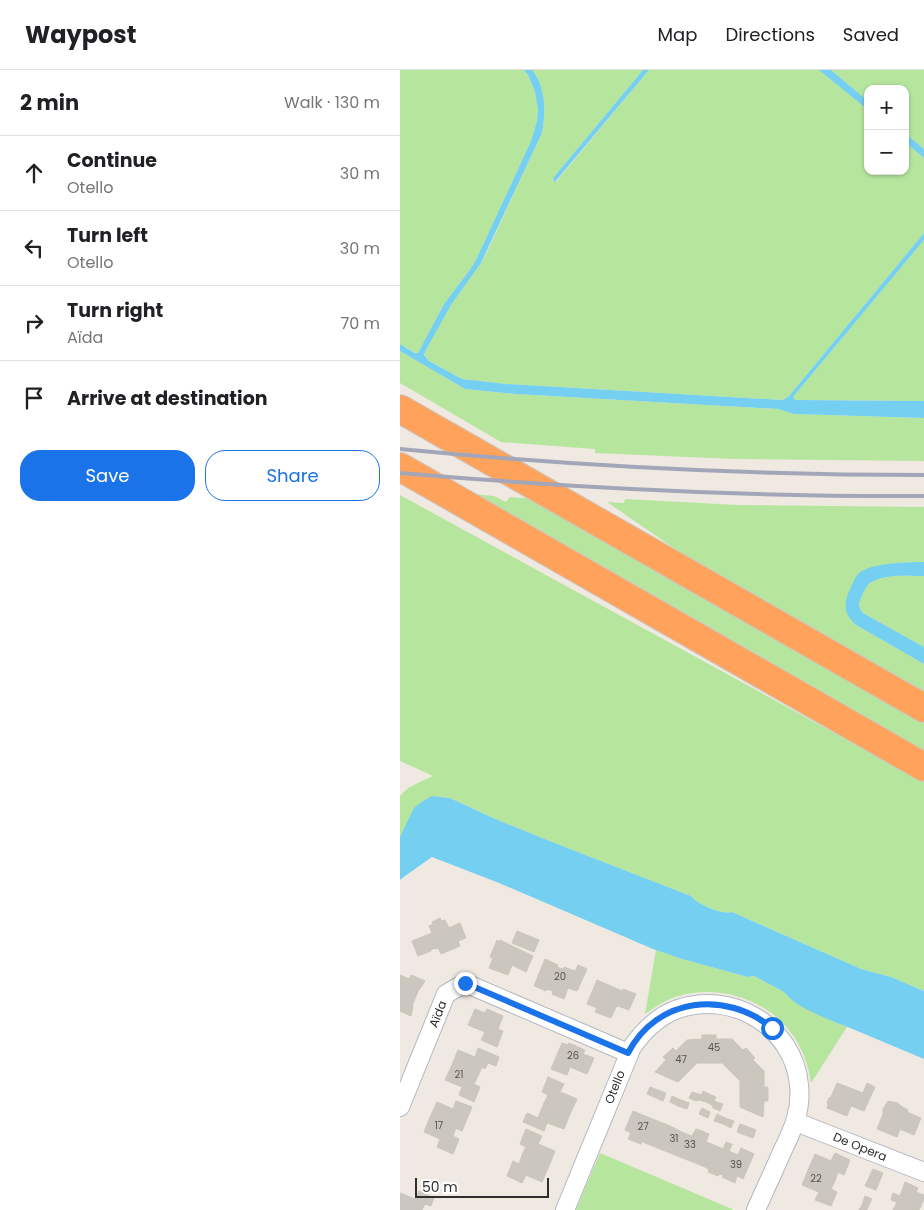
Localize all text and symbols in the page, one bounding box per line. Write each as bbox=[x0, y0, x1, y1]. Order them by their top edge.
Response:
text: Waypost bbox=[25, 18, 136, 51]
text: Map bbox=[658, 22, 697, 47]
text: Directions bbox=[725, 22, 815, 47]
text: Saved bbox=[843, 22, 899, 47]
map controls bbox=[864, 85, 909, 175]
button: + bbox=[864, 85, 909, 130]
text: 2 min bbox=[20, 88, 79, 117]
text: Walk · 130 m bbox=[284, 91, 380, 114]
button: − bbox=[864, 130, 909, 175]
text: Continue bbox=[67, 147, 157, 174]
icon: ahead bbox=[20, 159, 48, 187]
text: 30 m bbox=[340, 162, 380, 185]
text: Otello bbox=[67, 176, 113, 199]
text: Turn left bbox=[67, 222, 148, 249]
icon: left bbox=[20, 234, 48, 262]
text: 30 m bbox=[340, 237, 380, 260]
text: Otello bbox=[67, 251, 113, 274]
text: Turn right bbox=[67, 297, 163, 324]
icon: right bbox=[20, 309, 48, 337]
text: 70 m bbox=[340, 312, 380, 335]
text: Aïda bbox=[67, 326, 103, 349]
icon: arrive bbox=[20, 384, 48, 412]
text: Arrive at destination bbox=[67, 385, 268, 412]
button: Save bbox=[20, 450, 195, 501]
button: Share bbox=[205, 450, 380, 501]
house number: 20 bbox=[554, 969, 566, 984]
route end bbox=[454, 972, 477, 995]
street label: Aïda bbox=[425, 998, 451, 1030]
route start bbox=[761, 1017, 784, 1040]
house number: 45 bbox=[708, 1040, 720, 1055]
house number: 26 bbox=[567, 1048, 579, 1063]
house number: 47 bbox=[675, 1052, 687, 1067]
house number: 21 bbox=[455, 1067, 463, 1082]
street label: Otello bbox=[600, 1067, 629, 1106]
house number: 17 bbox=[435, 1118, 444, 1133]
house number: 27 bbox=[637, 1119, 649, 1134]
street label: De Opera bbox=[831, 1128, 890, 1165]
house number: 31 bbox=[669, 1131, 679, 1146]
house number: 33 bbox=[684, 1137, 696, 1152]
house number: 39 bbox=[730, 1157, 742, 1172]
house number: 22 bbox=[810, 1171, 822, 1186]
scale bar bbox=[415, 1175, 549, 1198]
text: 50 m bbox=[422, 1177, 458, 1197]

